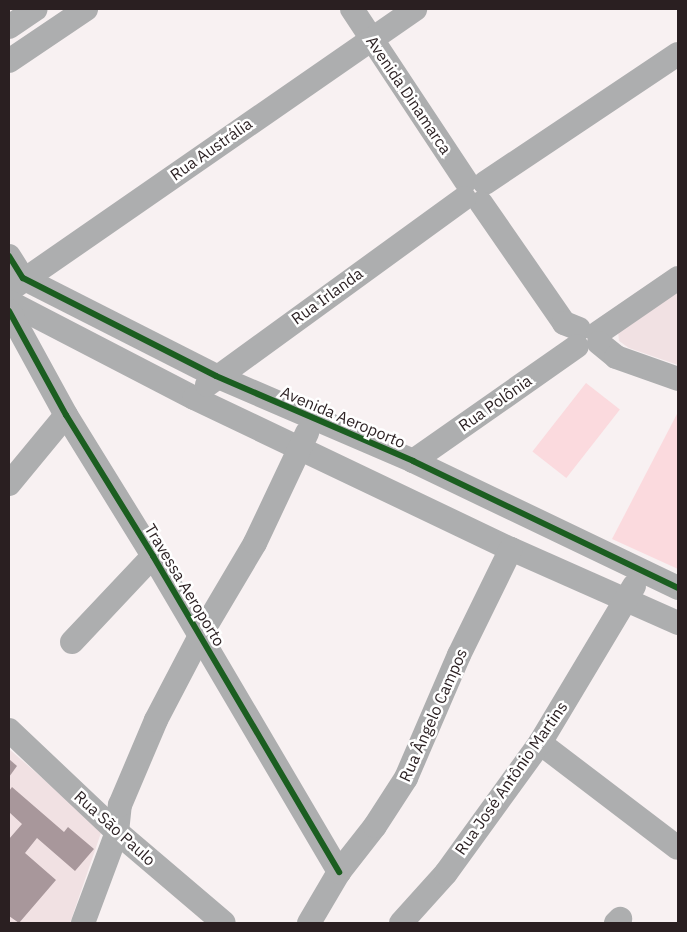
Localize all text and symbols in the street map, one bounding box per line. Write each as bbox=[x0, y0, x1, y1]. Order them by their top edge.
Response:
street label: Avenida Dinamarca bbox=[362, 32, 456, 158]
street label: Rua Austrália bbox=[166, 114, 256, 184]
street label: Rua Irlanda bbox=[287, 264, 367, 328]
street label: Rua Polônia bbox=[455, 371, 535, 435]
street label: Avenida Aeroporto bbox=[278, 382, 408, 452]
street label: Travessa Aeroporto bbox=[141, 520, 229, 650]
street label: Rua Ângelo Campos bbox=[395, 645, 471, 785]
street label: Rua José Antônio Martins bbox=[451, 698, 571, 858]
street label: Rua São Paulo bbox=[70, 787, 160, 869]

